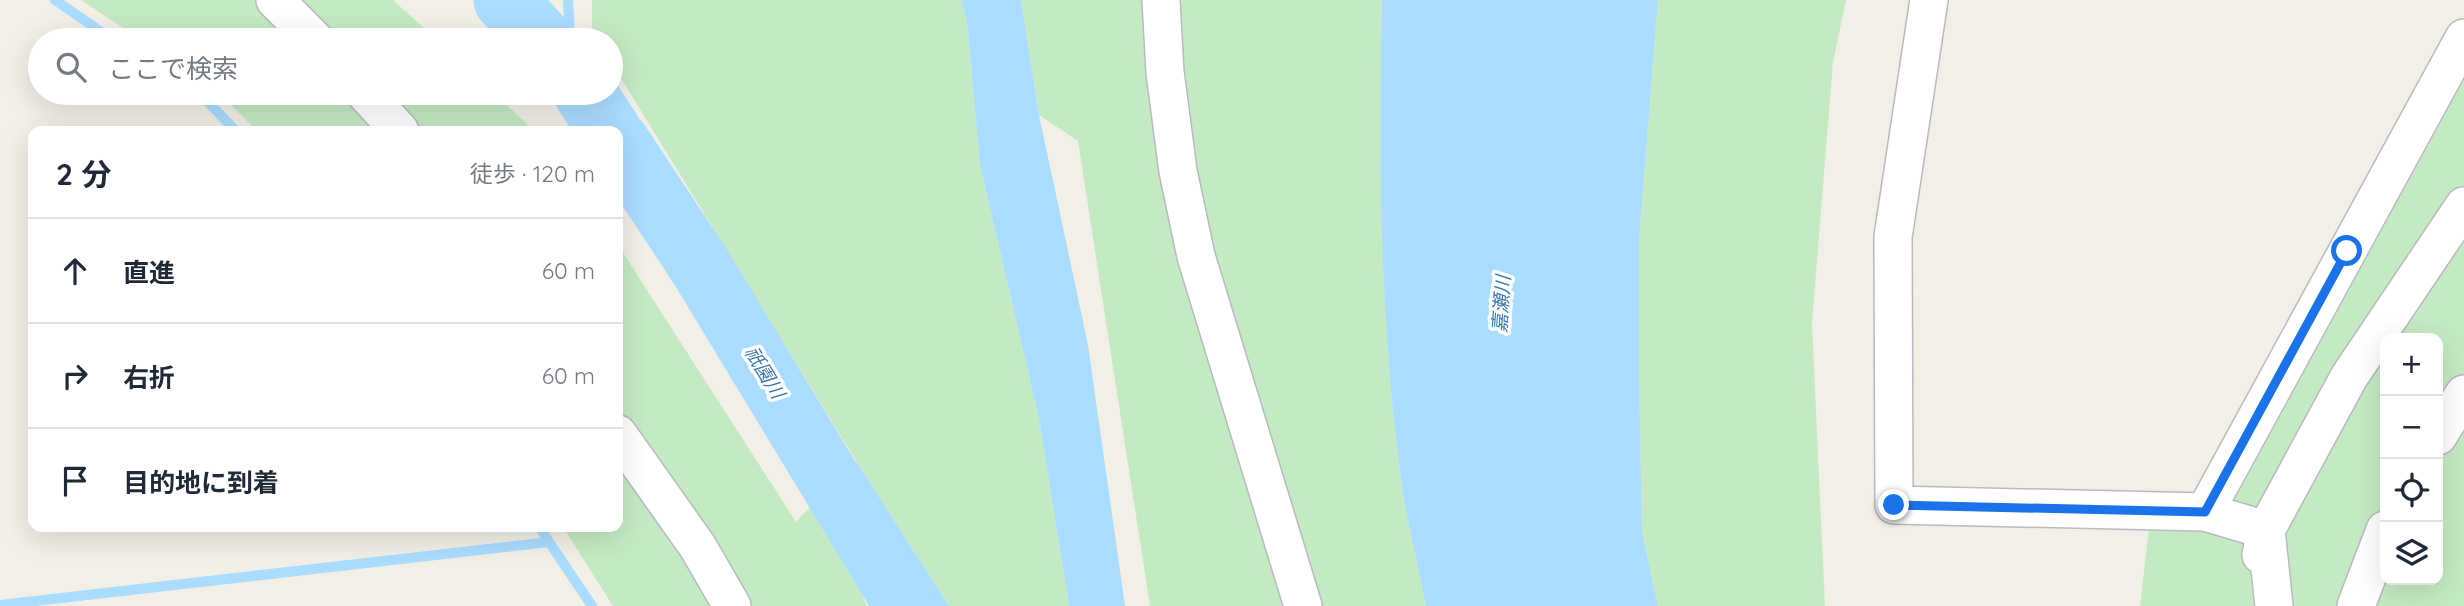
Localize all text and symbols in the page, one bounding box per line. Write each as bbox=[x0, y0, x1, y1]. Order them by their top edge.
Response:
search box bbox=[28, 28, 623, 105]
icon: search bbox=[52, 48, 90, 86]
text: ここで検索 bbox=[108, 52, 238, 85]
text: 2 分 bbox=[56, 155, 111, 193]
text: 徒歩 · 120 m bbox=[470, 159, 595, 188]
route start bbox=[2331, 235, 2362, 266]
icon: ahead bbox=[56, 252, 94, 290]
text: 直進 bbox=[123, 256, 175, 289]
text: 60 m bbox=[542, 256, 595, 285]
water label: 嘉瀬川 bbox=[1487, 273, 1515, 333]
map controls bbox=[2380, 333, 2443, 585]
button: + bbox=[2380, 333, 2443, 396]
water label: 祇園川 bbox=[740, 341, 791, 404]
icon: right bbox=[56, 357, 94, 395]
text: 右折 bbox=[123, 361, 175, 394]
text: 60 m bbox=[542, 361, 595, 390]
button: − bbox=[2380, 396, 2443, 459]
button: locate bbox=[2380, 459, 2443, 522]
icon: arrive bbox=[56, 462, 94, 500]
text: 目的地に到着 bbox=[123, 466, 279, 499]
route end bbox=[1878, 489, 1909, 520]
button: layers bbox=[2380, 522, 2443, 585]

